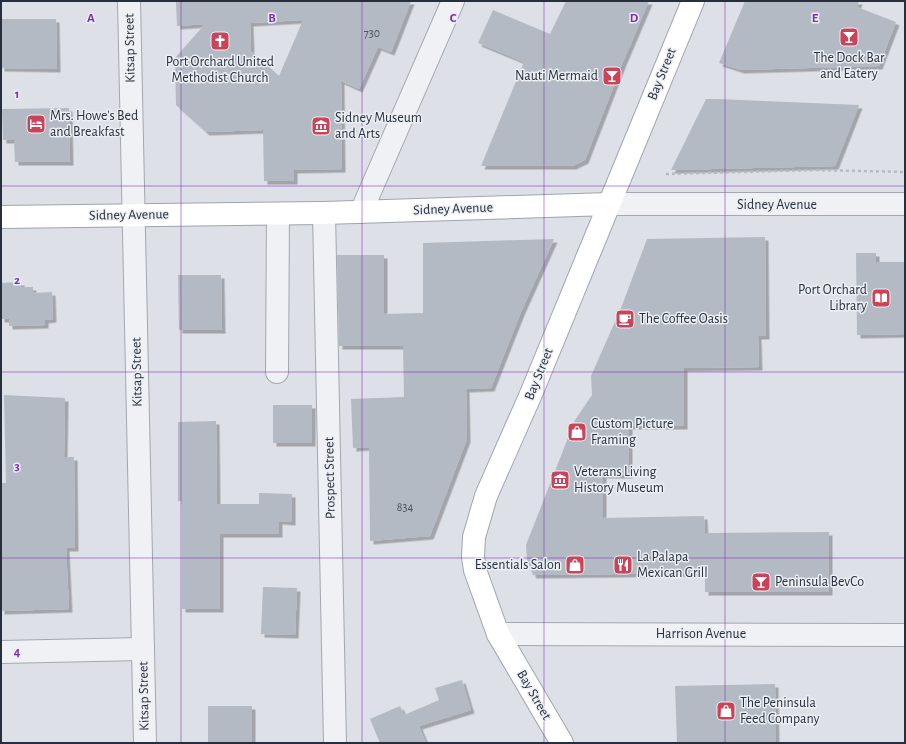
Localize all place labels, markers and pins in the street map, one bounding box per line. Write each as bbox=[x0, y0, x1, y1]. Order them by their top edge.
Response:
bar icon: The Dock Bar and Eatery bbox=[838, 26, 860, 48]
church icon: Port Orchard United Methodist Church bbox=[209, 30, 231, 52]
place label: The Dock Bar and Eatery bbox=[813, 51, 885, 81]
place label: Port Orchard United Methodist Church bbox=[166, 55, 274, 85]
bar icon: Nauti Mermaid bbox=[601, 65, 623, 87]
place label: Nauti Mermaid bbox=[515, 69, 598, 83]
place label: Mrs. Howe's Bed and Breakfast bbox=[50, 109, 138, 139]
place label: Sidney Museum and Arts bbox=[335, 111, 422, 141]
hotel icon: Mrs. Howe's Bed and Breakfast bbox=[25, 113, 47, 135]
museum icon: Sidney Museum and Arts bbox=[310, 115, 332, 137]
place label: Port Orchard Library bbox=[798, 283, 867, 313]
library icon: Port Orchard Library bbox=[870, 287, 892, 309]
cafe icon: The Coffee Oasis bbox=[614, 308, 636, 330]
place label: The Coffee Oasis bbox=[639, 312, 728, 326]
place label: Custom Picture Framing bbox=[591, 417, 673, 447]
shop icon: Custom Picture Framing bbox=[566, 421, 588, 443]
place label: Veterans Living History Museum bbox=[574, 465, 664, 495]
museum icon: Veterans Living History Museum bbox=[549, 469, 571, 491]
place label: La Palapa Mexican Grill bbox=[637, 550, 708, 580]
shop icon: Essentials Salon bbox=[564, 554, 586, 576]
restaurant icon: La Palapa Mexican Grill bbox=[612, 554, 634, 576]
place label: Essentials Salon bbox=[475, 558, 561, 572]
bar icon: Peninsula BevCo bbox=[750, 571, 772, 593]
place label: Peninsula BevCo bbox=[775, 575, 864, 589]
place label: The Peninsula Feed Company bbox=[740, 696, 819, 726]
shop icon: The Peninsula Feed Company bbox=[715, 700, 737, 722]

